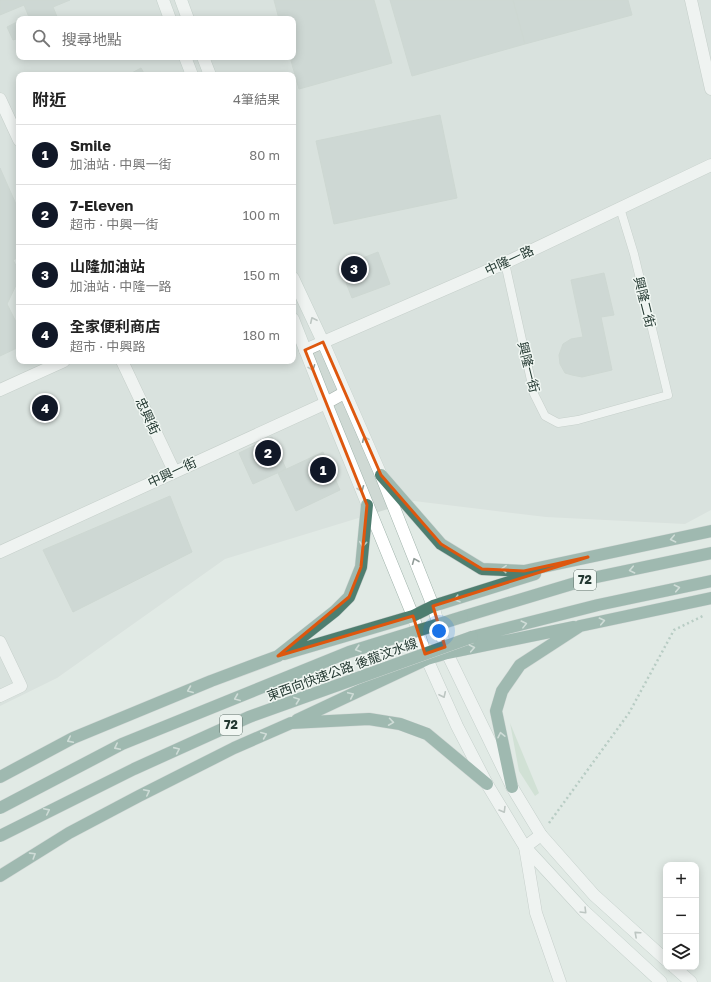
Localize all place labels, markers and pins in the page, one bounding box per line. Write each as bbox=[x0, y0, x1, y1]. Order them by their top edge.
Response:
pin: 3 bbox=[341, 254, 367, 284]
pin: 4 bbox=[32, 393, 58, 423]
pin: 2 bbox=[255, 438, 281, 468]
pin: 1 bbox=[310, 455, 336, 485]

